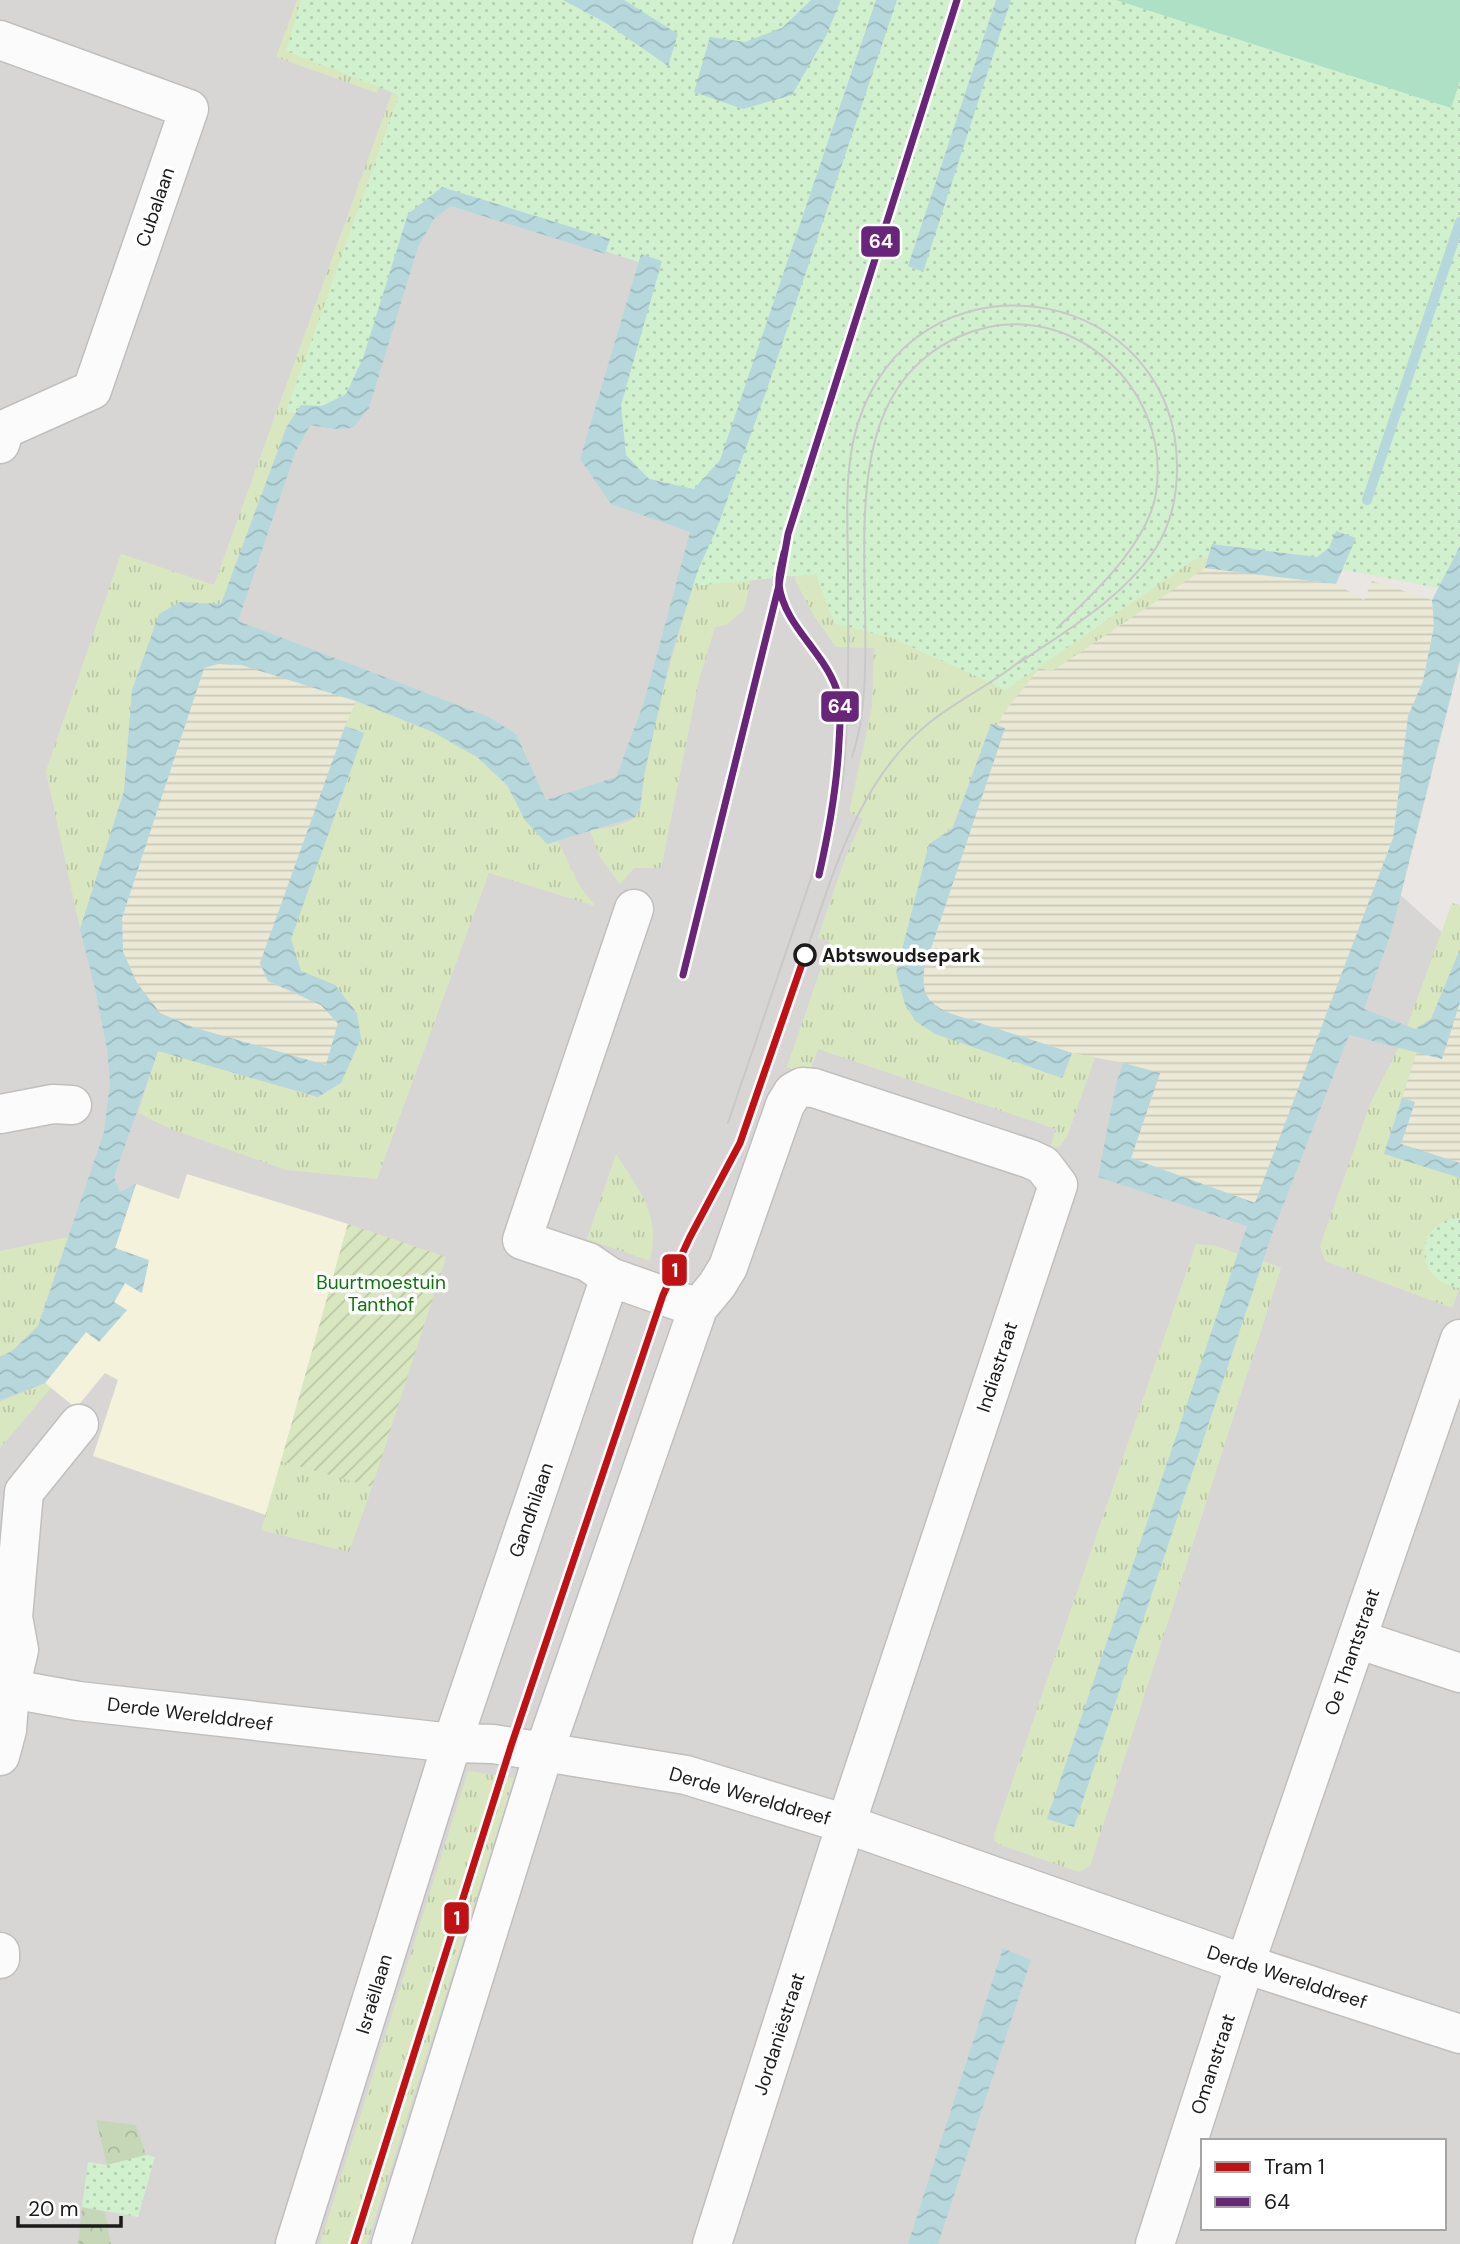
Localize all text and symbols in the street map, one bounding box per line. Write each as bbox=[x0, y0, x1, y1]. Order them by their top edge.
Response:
street label: Cubalaan bbox=[130, 164, 180, 250]
line badge: 64 bbox=[860, 225, 901, 258]
text: 64 bbox=[869, 229, 893, 254]
line badge: 64 bbox=[820, 690, 860, 723]
text: 64 bbox=[828, 694, 852, 719]
place label: Abtswoudsepark bbox=[822, 943, 980, 968]
marker: Abtswoudsepark bbox=[794, 944, 816, 966]
line badge: 1 bbox=[661, 1253, 688, 1287]
text: 1 bbox=[672, 1258, 678, 1283]
park label: Buurtmoestuin Tanthof bbox=[316, 1270, 446, 1317]
street label: Indiastraat bbox=[971, 1319, 1023, 1415]
street label: Gandhilaan bbox=[503, 1459, 559, 1561]
street label: Oe Thantstraat bbox=[1319, 1585, 1385, 1719]
street label: Derde Werelddreef bbox=[106, 1691, 274, 1737]
street label: Derde Werelddreef bbox=[666, 1761, 834, 1831]
line badge: 1 bbox=[443, 1901, 470, 1935]
text: 1 bbox=[454, 1906, 460, 1931]
street label: Derde Werelddreef bbox=[1204, 1939, 1370, 2015]
street label: Israëllaan bbox=[350, 1951, 398, 2037]
street label: Jordaniëstraat bbox=[747, 1970, 811, 2098]
street label: Omanstraat bbox=[1185, 2011, 1241, 2117]
legend bbox=[1201, 2139, 1446, 2230]
text: Tram 1 bbox=[1264, 2153, 1325, 2181]
scale bar bbox=[18, 2184, 121, 2228]
text: 64 bbox=[1264, 2188, 1290, 2216]
text: 20 m bbox=[28, 2195, 79, 2223]

